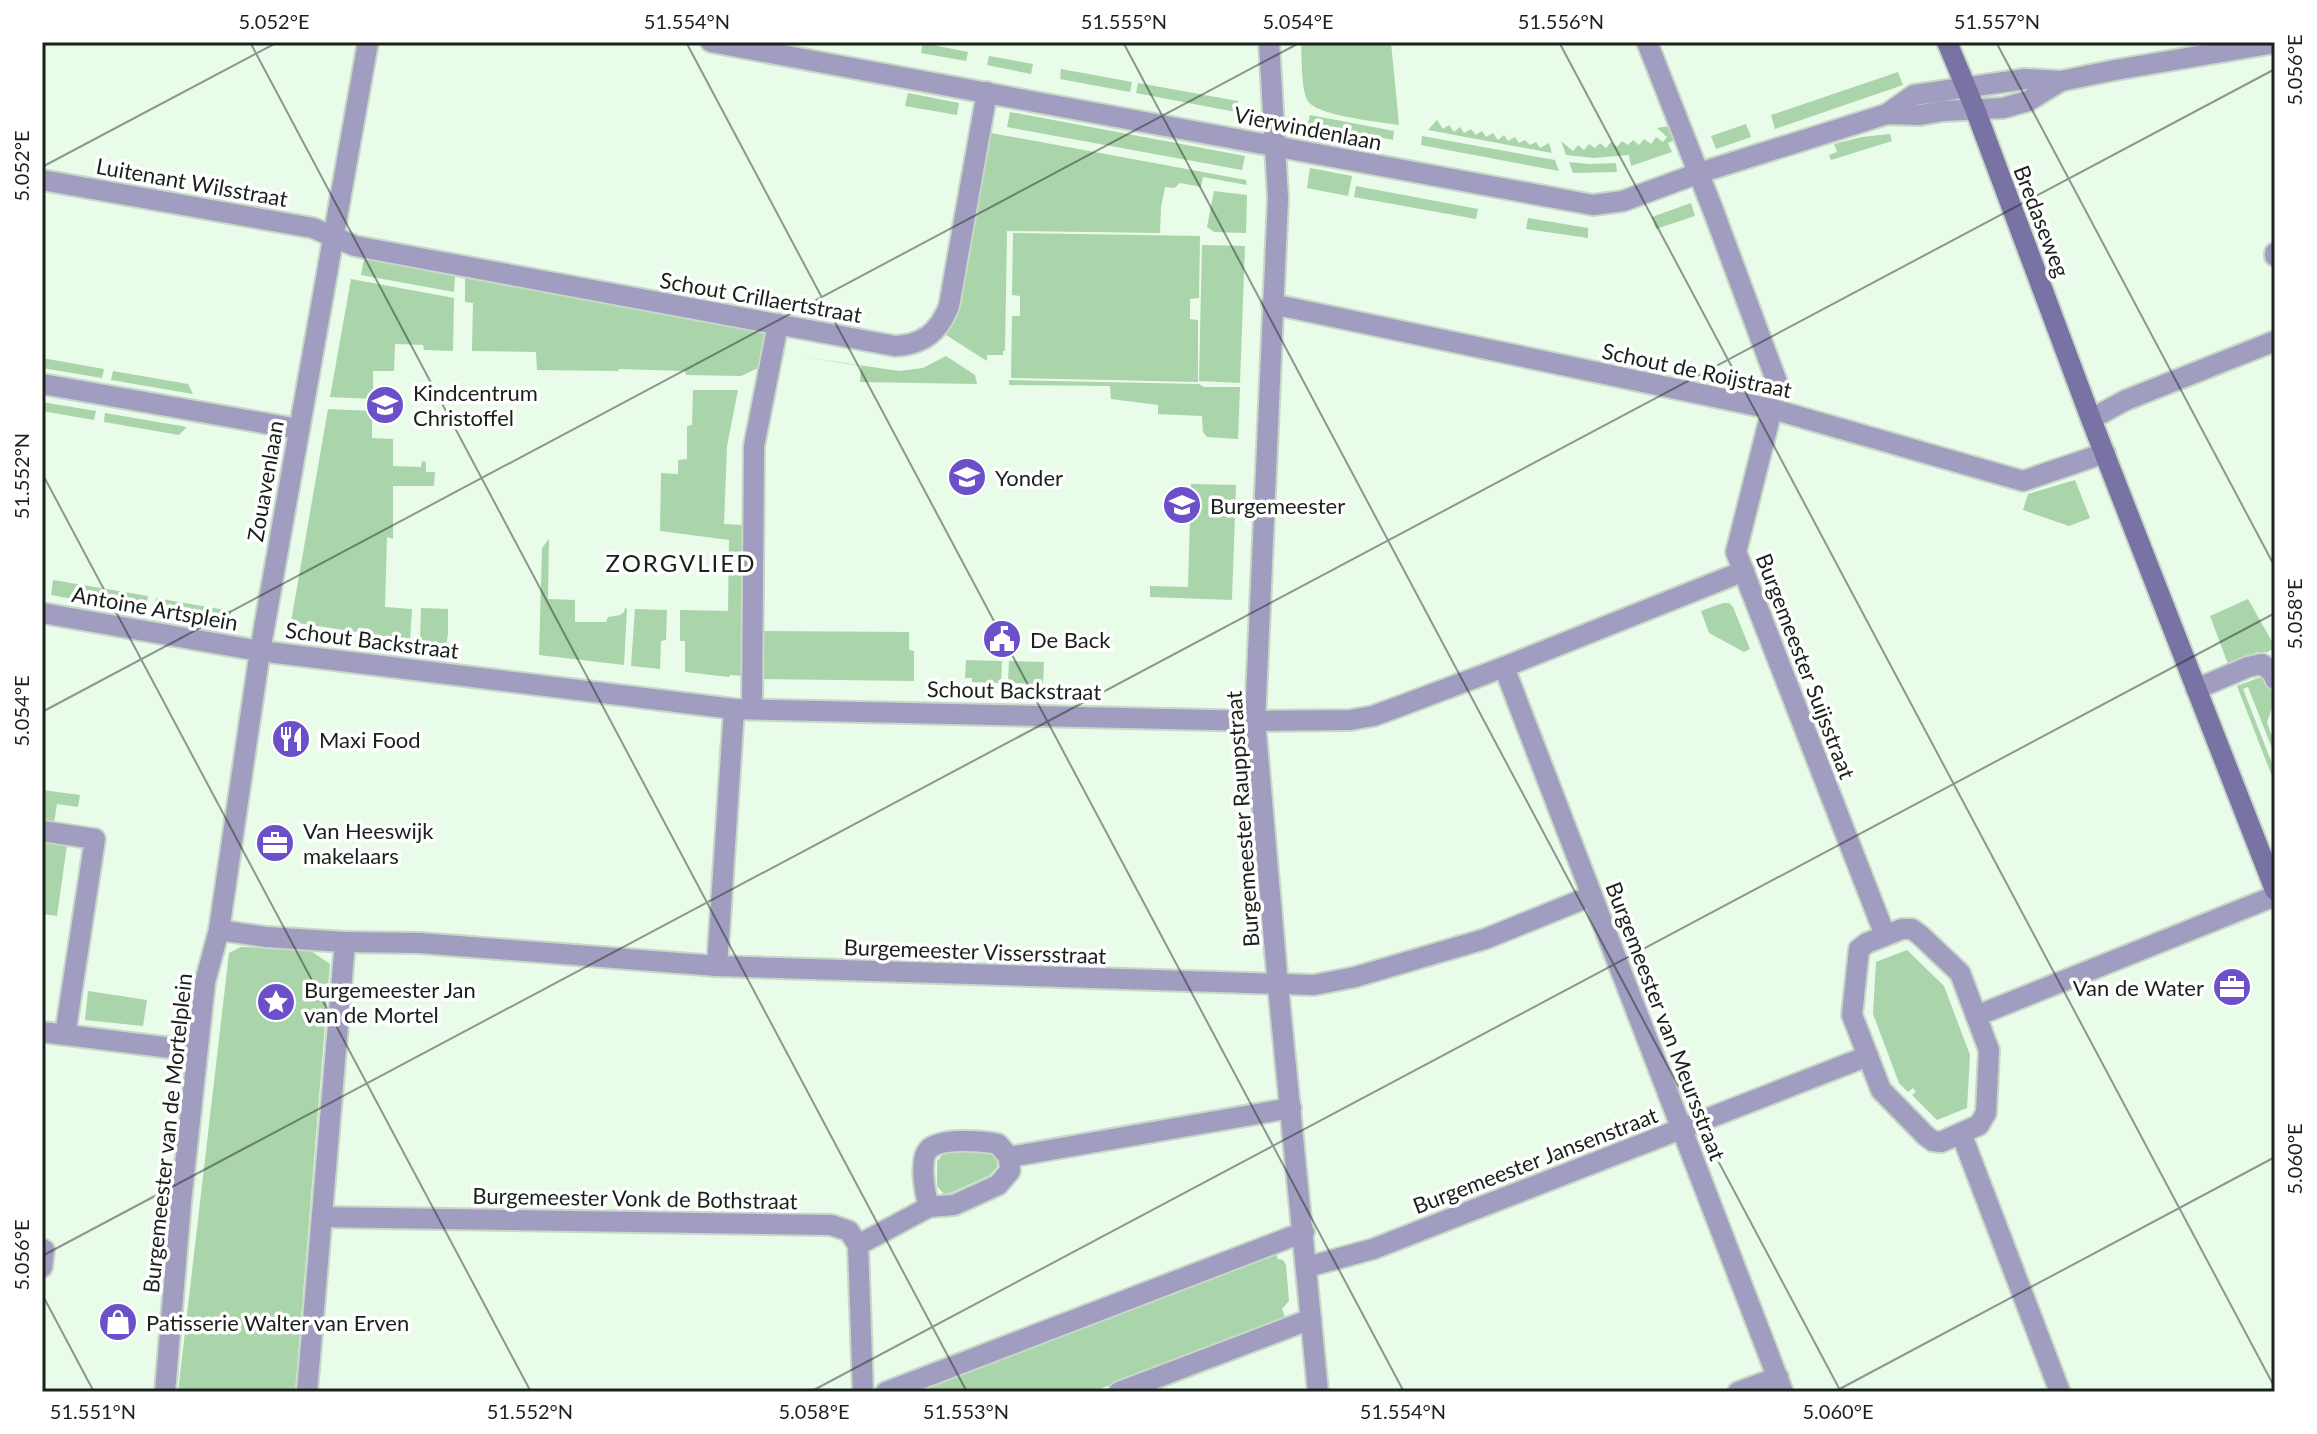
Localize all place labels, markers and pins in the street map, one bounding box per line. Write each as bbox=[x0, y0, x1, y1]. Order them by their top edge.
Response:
place label: Kindcentrum Christoffel bbox=[413, 379, 538, 431]
school or university icon: Kindcentrum Christoffel bbox=[364, 384, 406, 426]
school or university icon: Yonder bbox=[946, 456, 988, 498]
place label: Yonder bbox=[995, 464, 1063, 491]
school or university icon: Burgemeester bbox=[1161, 484, 1203, 526]
place label: Burgemeester bbox=[1210, 492, 1345, 519]
public building icon: De Back bbox=[981, 618, 1023, 660]
place label: De Back bbox=[1030, 626, 1111, 653]
restaurant icon: Maxi Food bbox=[270, 718, 312, 760]
place label: Maxi Food bbox=[319, 726, 421, 753]
place label: Van Heeswijk makelaars bbox=[303, 817, 434, 869]
office icon: Van Heeswijk makelaars bbox=[254, 822, 296, 864]
office icon: Van de Water bbox=[2211, 966, 2253, 1008]
place label: Van de Water bbox=[2073, 974, 2204, 1001]
place label: Burgemeester Jan van de Mortel bbox=[304, 976, 476, 1028]
place icon: Burgemeester Jan van de Mortel bbox=[255, 981, 297, 1023]
shop icon: Patisserie Walter van Erven bbox=[97, 1301, 139, 1343]
place label: Patisserie Walter van Erven bbox=[146, 1309, 409, 1336]

